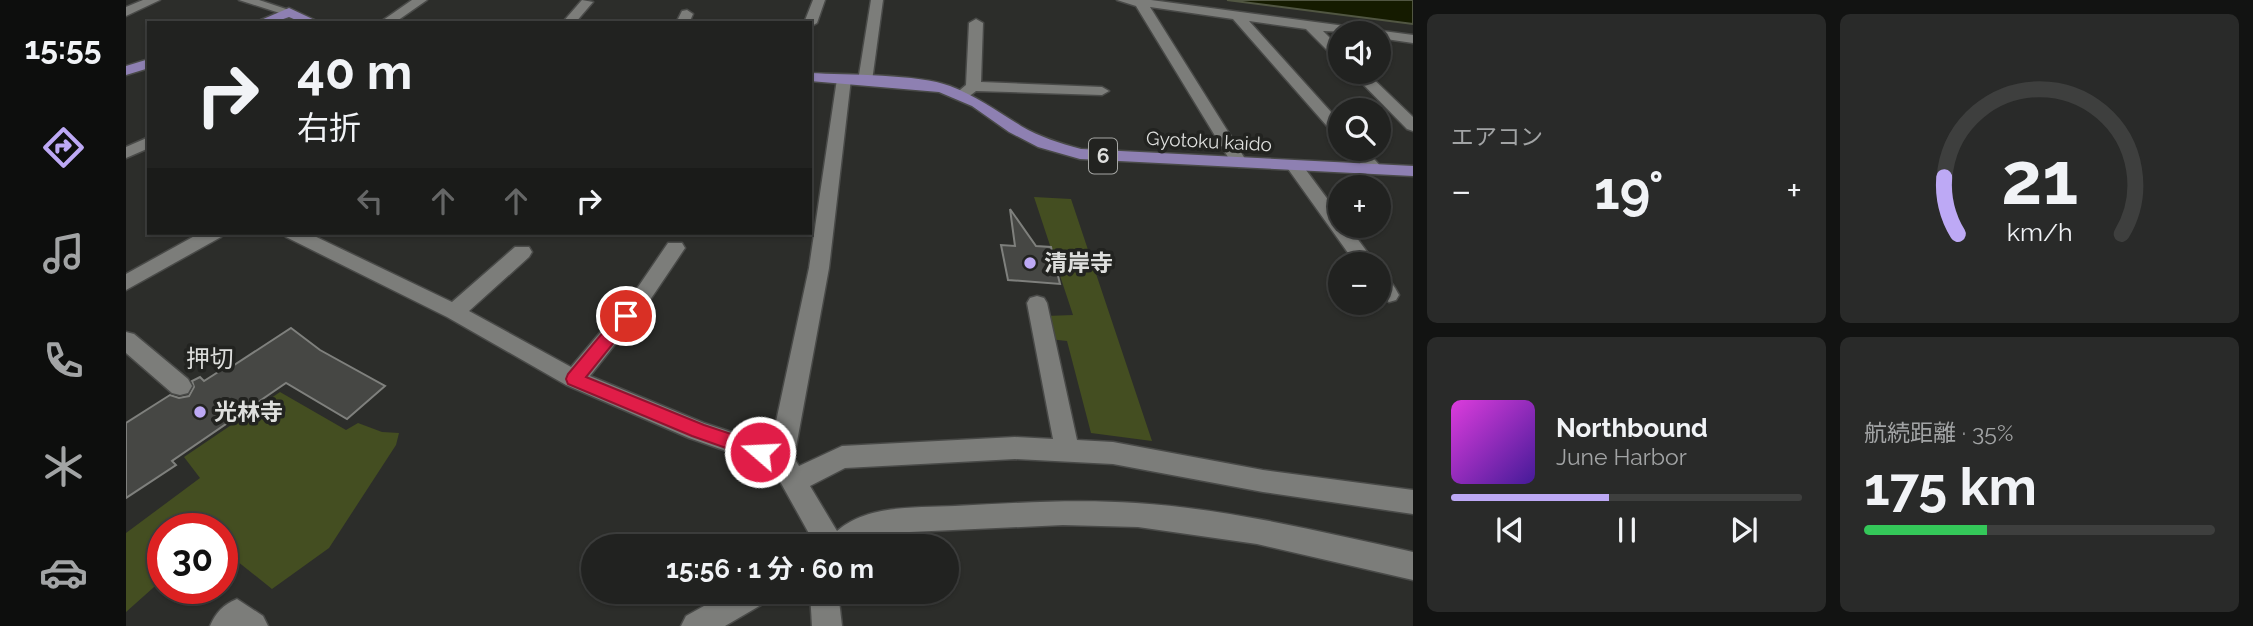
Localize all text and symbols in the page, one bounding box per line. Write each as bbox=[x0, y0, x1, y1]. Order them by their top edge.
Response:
map controls bbox=[1328, 21, 1391, 315]
button: sound bbox=[1328, 21, 1391, 84]
text: 15:55 bbox=[25, 29, 101, 66]
text: 40 m bbox=[297, 43, 412, 100]
icon: right bbox=[182, 49, 273, 140]
button: search bbox=[1328, 98, 1391, 161]
text: 右折 bbox=[297, 109, 361, 146]
icon: directions bbox=[39, 123, 88, 172]
text: エアコン bbox=[1451, 123, 1543, 150]
street label: Gyotoku kaido bbox=[1146, 127, 1272, 155]
text: 21 bbox=[2001, 137, 2078, 222]
road number: 6 bbox=[1089, 138, 1117, 174]
text: 19° bbox=[1594, 160, 1664, 221]
text: − bbox=[1451, 168, 1471, 213]
text: + bbox=[1786, 168, 1802, 213]
button: + bbox=[1328, 175, 1391, 238]
icon: left bbox=[351, 182, 389, 220]
icon: ahead bbox=[424, 182, 462, 220]
icon: ahead bbox=[497, 182, 535, 220]
icon: right bbox=[570, 182, 608, 220]
text: km/h bbox=[2007, 217, 2072, 247]
icon: music bbox=[39, 229, 88, 278]
place label: 清岸寺 bbox=[1044, 249, 1113, 276]
button: − bbox=[1328, 252, 1391, 315]
marker: 清岸寺 bbox=[1022, 255, 1038, 271]
pin bbox=[596, 286, 656, 346]
icon: arrive bbox=[607, 297, 645, 335]
icon: phone bbox=[39, 336, 88, 385]
district label: 押切 bbox=[186, 344, 234, 373]
place label: 光林寺 bbox=[214, 398, 283, 425]
marker: 光林寺 bbox=[192, 404, 208, 420]
text: Northbound bbox=[1556, 413, 1708, 443]
position arrow bbox=[723, 415, 797, 489]
text: 航続距離 · 35% bbox=[1864, 419, 2013, 446]
icon: climate bbox=[39, 442, 88, 491]
text: June Harbor bbox=[1556, 443, 1687, 470]
text: 175 km bbox=[1864, 456, 2037, 517]
icon: previous bbox=[1491, 511, 1529, 549]
icon: pause bbox=[1608, 511, 1646, 549]
icon: next bbox=[1725, 511, 1763, 549]
speed limit sign: 30 bbox=[147, 513, 238, 604]
icon: car bbox=[39, 548, 88, 597]
text: 15:56 · 1 分 · 60 m bbox=[666, 554, 874, 584]

